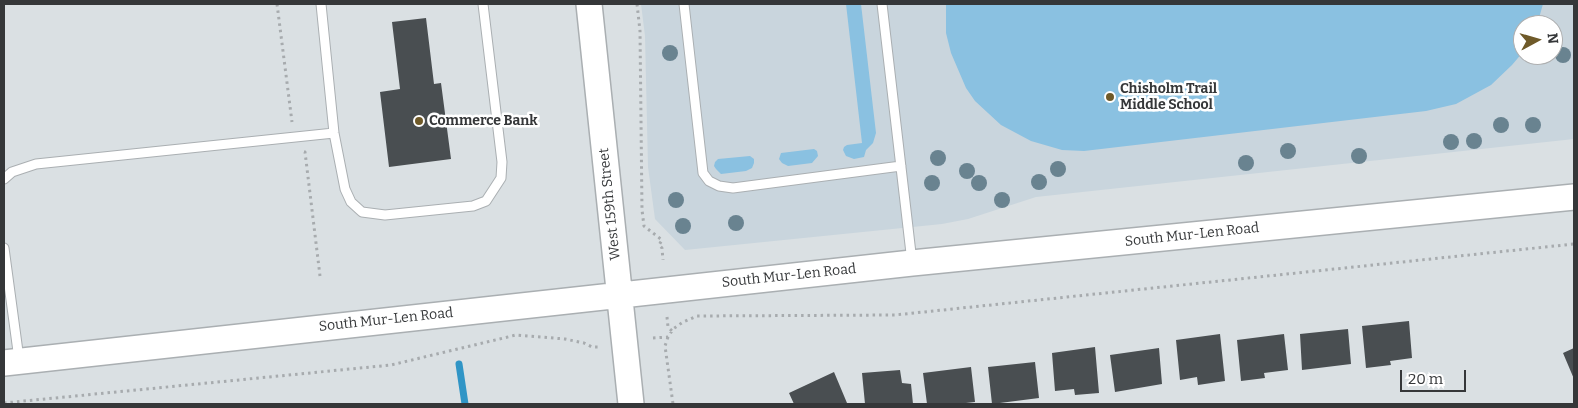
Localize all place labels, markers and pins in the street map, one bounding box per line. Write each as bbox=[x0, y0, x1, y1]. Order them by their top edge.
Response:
place label: Chisholm Trail Middle School bbox=[1120, 81, 1217, 114]
marker: Chisholm Trail Middle School bbox=[1104, 91, 1116, 103]
place label: Commerce Bank bbox=[429, 113, 538, 129]
marker: Commerce Bank bbox=[413, 115, 425, 127]

